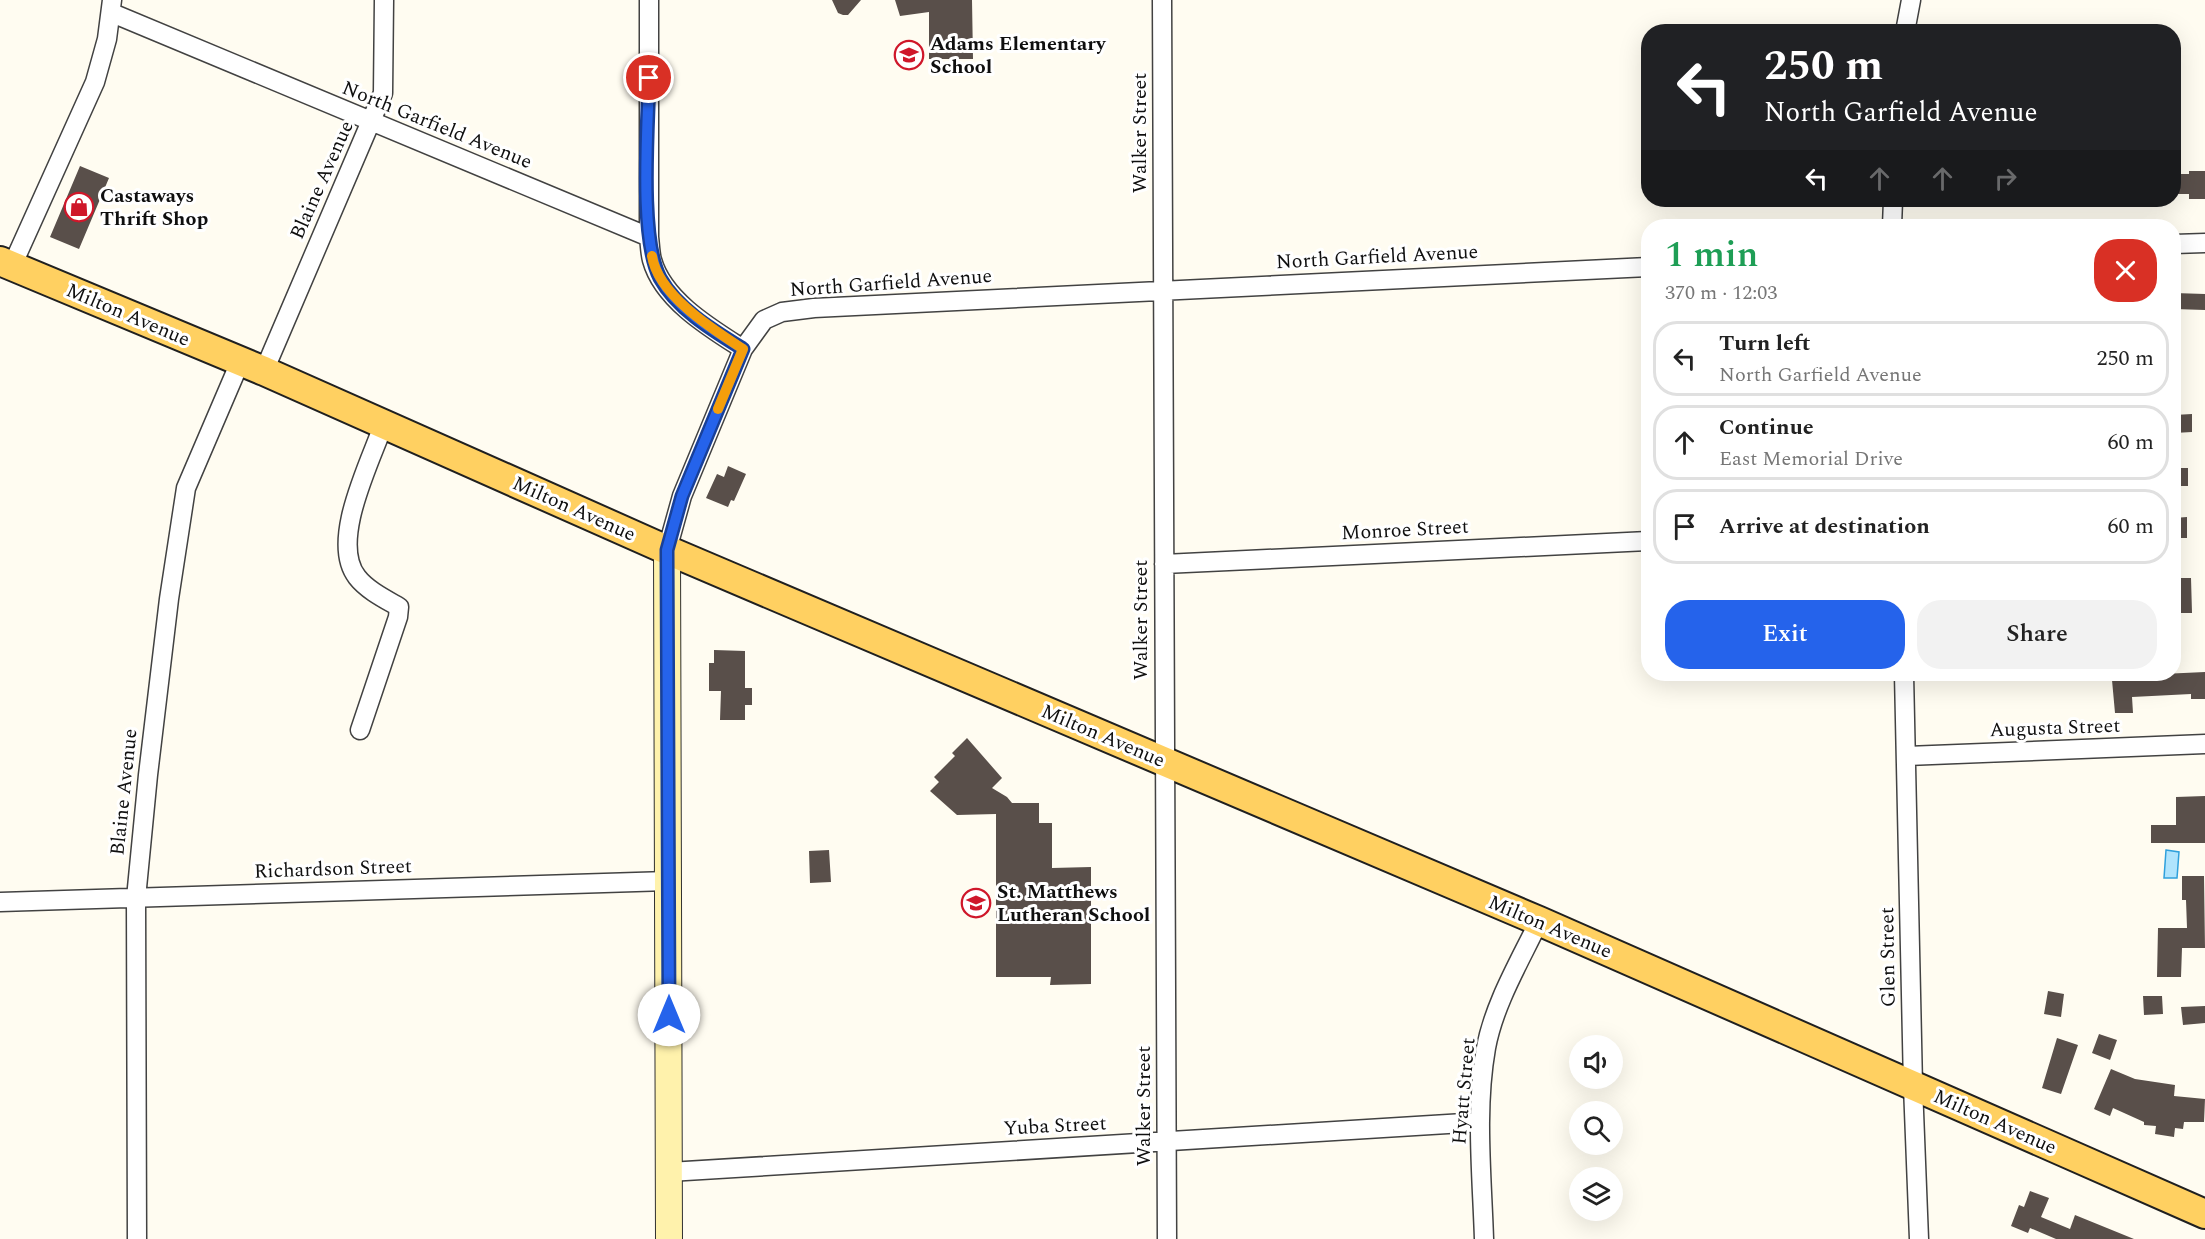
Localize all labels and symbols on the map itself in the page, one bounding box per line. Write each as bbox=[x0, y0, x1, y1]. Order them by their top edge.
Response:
place label: Adams Elementary School bbox=[930, 29, 1107, 82]
school or university icon: Adams Elementary School bbox=[893, 39, 925, 71]
pin bbox=[623, 52, 674, 103]
street label: North Garfield Avenue bbox=[337, 73, 537, 177]
street label: Walker Street bbox=[1125, 73, 1155, 193]
street label: Blaine Avenue bbox=[282, 116, 362, 244]
place label: Castaways Thrift Shop bbox=[100, 181, 208, 234]
shop icon: Castaways Thrift Shop bbox=[63, 191, 95, 223]
street label: North Garfield Avenue bbox=[1275, 237, 1479, 277]
street label: North Garfield Avenue bbox=[789, 261, 993, 305]
street label: Milton Avenue bbox=[61, 275, 195, 355]
street label: Milton Avenue bbox=[508, 468, 640, 550]
street label: Monroe Street bbox=[1340, 512, 1470, 548]
street label: Walker Street bbox=[1126, 560, 1156, 680]
street label: Milton Avenue bbox=[1036, 696, 1170, 776]
street label: Augusta Street bbox=[1989, 711, 2121, 745]
street label: Blaine Avenue bbox=[102, 727, 146, 857]
street label: Richardson Street bbox=[253, 851, 413, 887]
place label: St. Matthews Lutheran School bbox=[997, 877, 1150, 930]
school or university icon: St. Matthews Lutheran School bbox=[960, 887, 992, 919]
street label: Milton Avenue bbox=[1483, 887, 1617, 967]
street label: Glen Street bbox=[1872, 907, 1904, 1007]
position arrow bbox=[637, 983, 701, 1047]
street label: Hyatt Street bbox=[1444, 1036, 1484, 1146]
street label: Walker Street bbox=[1129, 1046, 1159, 1166]
street label: Milton Avenue bbox=[1929, 1081, 2061, 1163]
street label: Yuba Street bbox=[1003, 1108, 1107, 1144]

